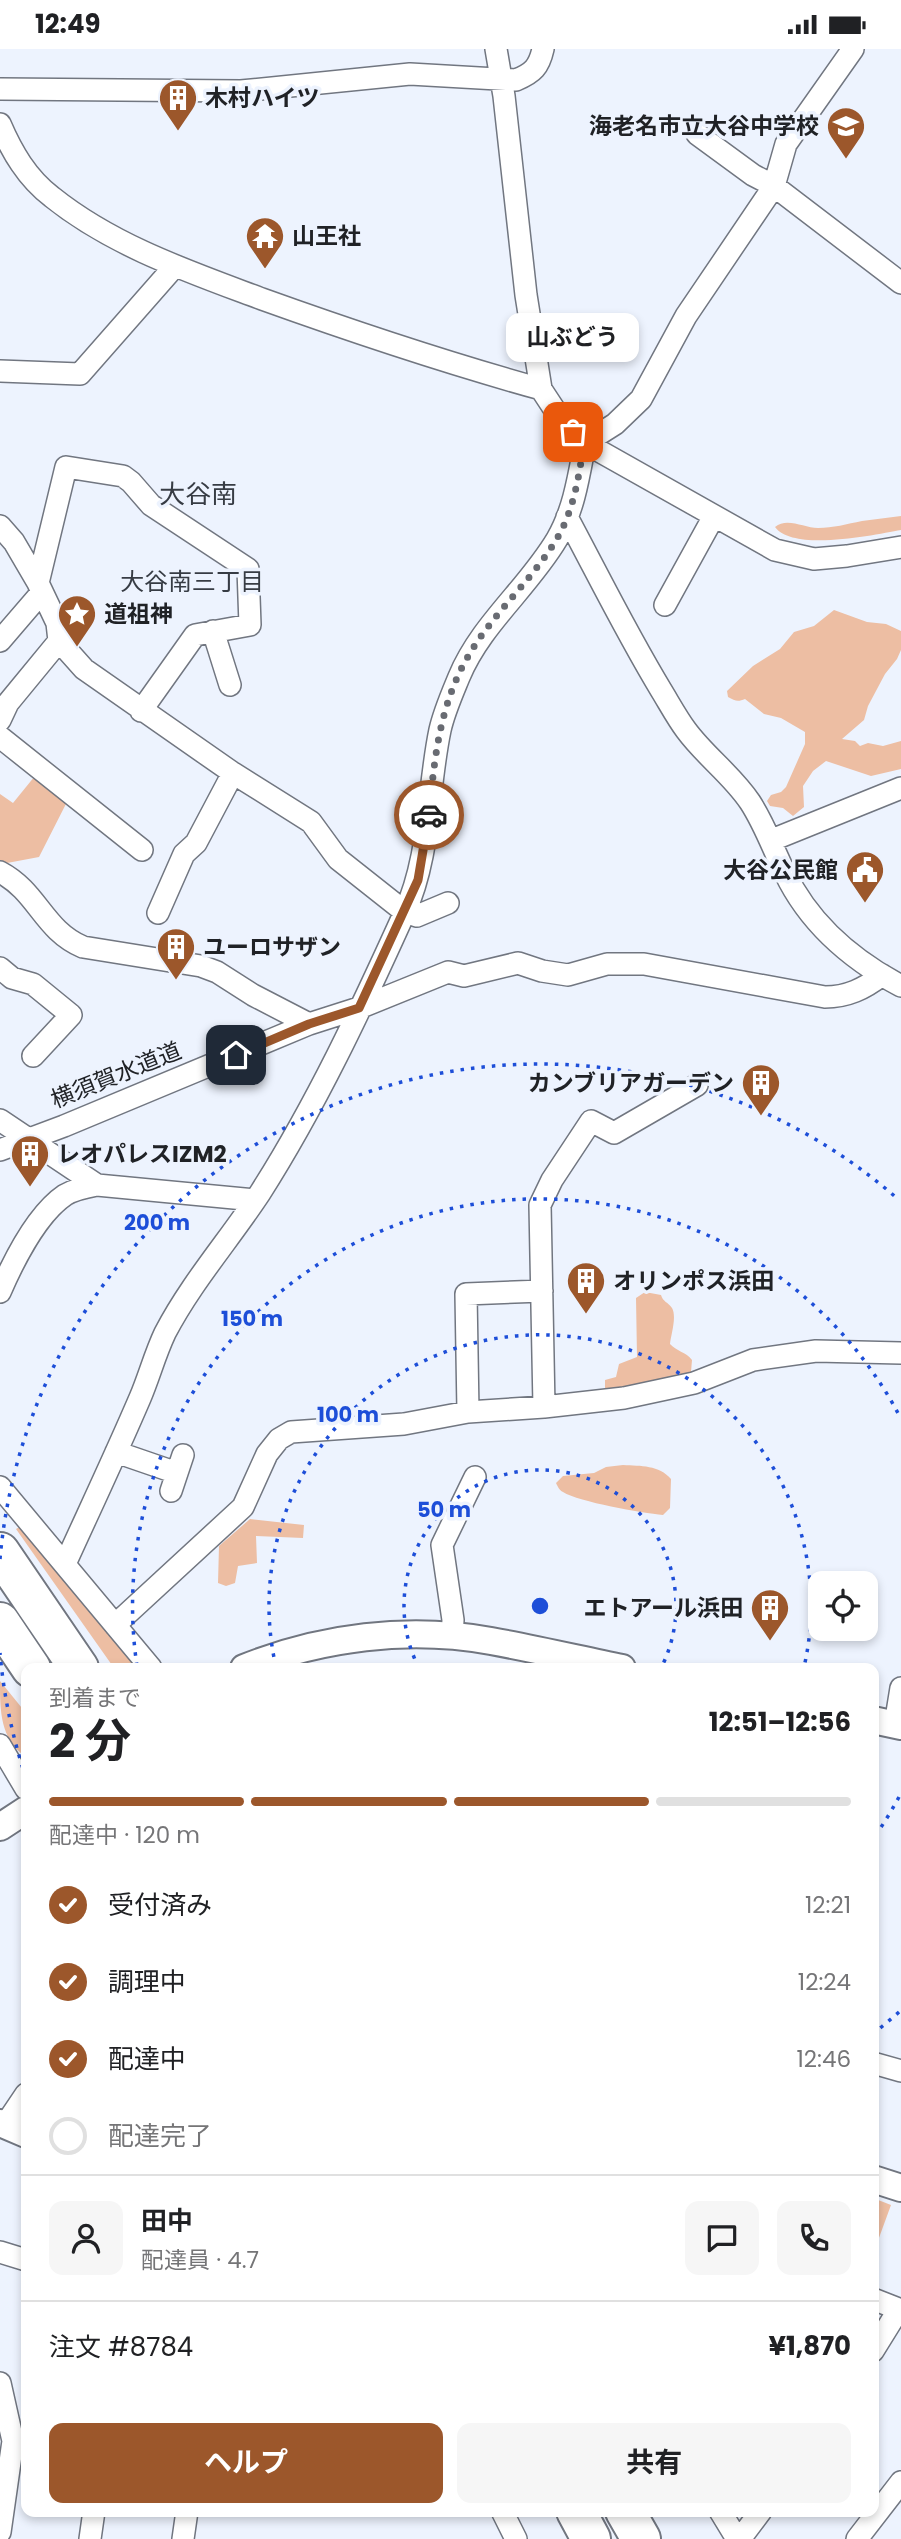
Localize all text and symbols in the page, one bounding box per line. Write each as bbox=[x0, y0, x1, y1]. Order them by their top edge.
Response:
text: 12:49 bbox=[35, 6, 101, 42]
building icon: 木村ハイツ bbox=[157, 77, 199, 132]
place label: 木村ハイツ bbox=[205, 82, 320, 114]
school or university icon: 海老名市立大谷中学校 bbox=[825, 105, 867, 160]
place label: 海老名市立大谷中学校 bbox=[589, 110, 819, 142]
temple icon: 山王社 bbox=[244, 215, 286, 270]
place label: 山王社 bbox=[292, 220, 361, 252]
callout: 山ぶどう bbox=[506, 313, 640, 362]
text: 山ぶどう bbox=[527, 321, 619, 353]
pin bbox=[543, 402, 603, 462]
icon: bag bbox=[554, 413, 592, 451]
district label: 大谷南 bbox=[159, 476, 237, 512]
district label: 大谷南三丁目 bbox=[120, 565, 264, 598]
place icon: 道祖神 bbox=[56, 593, 98, 648]
place label: 道祖神 bbox=[104, 598, 173, 630]
courier bbox=[394, 780, 464, 850]
icon: car bbox=[410, 796, 448, 834]
public building icon: 大谷公民館 bbox=[844, 849, 886, 904]
place label: 大谷公民館 bbox=[723, 854, 838, 886]
building icon: ユーロサザン bbox=[155, 926, 197, 981]
place label: ユーロサザン bbox=[203, 931, 341, 963]
pin bbox=[206, 1025, 266, 1085]
street label: 横須賀水道道 bbox=[46, 1034, 186, 1116]
icon: home bbox=[217, 1036, 255, 1074]
building icon: カンブリアガーデン bbox=[740, 1062, 782, 1117]
place label: カンブリアガーデン bbox=[528, 1067, 734, 1099]
building icon: レオパレスIZM2 bbox=[9, 1133, 51, 1188]
place label: レオパレスIZM2 bbox=[57, 1138, 227, 1170]
text: 200 m bbox=[124, 1208, 190, 1237]
building icon: オリンポス浜田 bbox=[565, 1260, 607, 1315]
place label: オリンポス浜田 bbox=[613, 1265, 774, 1297]
text: 150 m bbox=[221, 1304, 283, 1333]
text: 100 m bbox=[317, 1400, 379, 1429]
text: 50 m bbox=[417, 1495, 471, 1524]
map controls bbox=[808, 1571, 878, 1641]
button: locate bbox=[808, 1571, 878, 1641]
building icon: エトアール浜田 bbox=[749, 1587, 791, 1642]
place label: エトアール浜田 bbox=[583, 1592, 743, 1624]
centre of rings bbox=[528, 1594, 552, 1618]
text: 到着まで bbox=[49, 1682, 141, 1714]
text: 12:51–12:56 bbox=[709, 1704, 851, 1740]
text: 2 分 bbox=[49, 1709, 131, 1773]
text: 配達中 · 120 m bbox=[49, 1819, 200, 1851]
icon: check bbox=[49, 1886, 87, 1924]
text: 受付済み bbox=[108, 1887, 212, 1923]
text: 12:21 bbox=[805, 1889, 851, 1921]
icon: check bbox=[49, 1963, 87, 2001]
text: 調理中 bbox=[108, 1964, 186, 2000]
text: 12:24 bbox=[798, 1966, 851, 1998]
icon: check bbox=[49, 2040, 87, 2078]
text: 配達中 bbox=[108, 2041, 186, 2077]
text: 12:46 bbox=[796, 2043, 851, 2075]
text: 配達完了 bbox=[108, 2118, 212, 2154]
button: person bbox=[49, 2201, 123, 2275]
button: chat bbox=[685, 2201, 759, 2275]
button: phone bbox=[777, 2201, 851, 2275]
text: 田中 bbox=[141, 2203, 193, 2239]
text: 配達員 · 4.7 bbox=[141, 2244, 259, 2276]
text: ¥1,870 bbox=[769, 2328, 851, 2364]
text: 注文 #8784 bbox=[49, 2329, 193, 2365]
button: ヘルプ bbox=[49, 2423, 443, 2503]
button: 共有 bbox=[457, 2423, 851, 2503]

